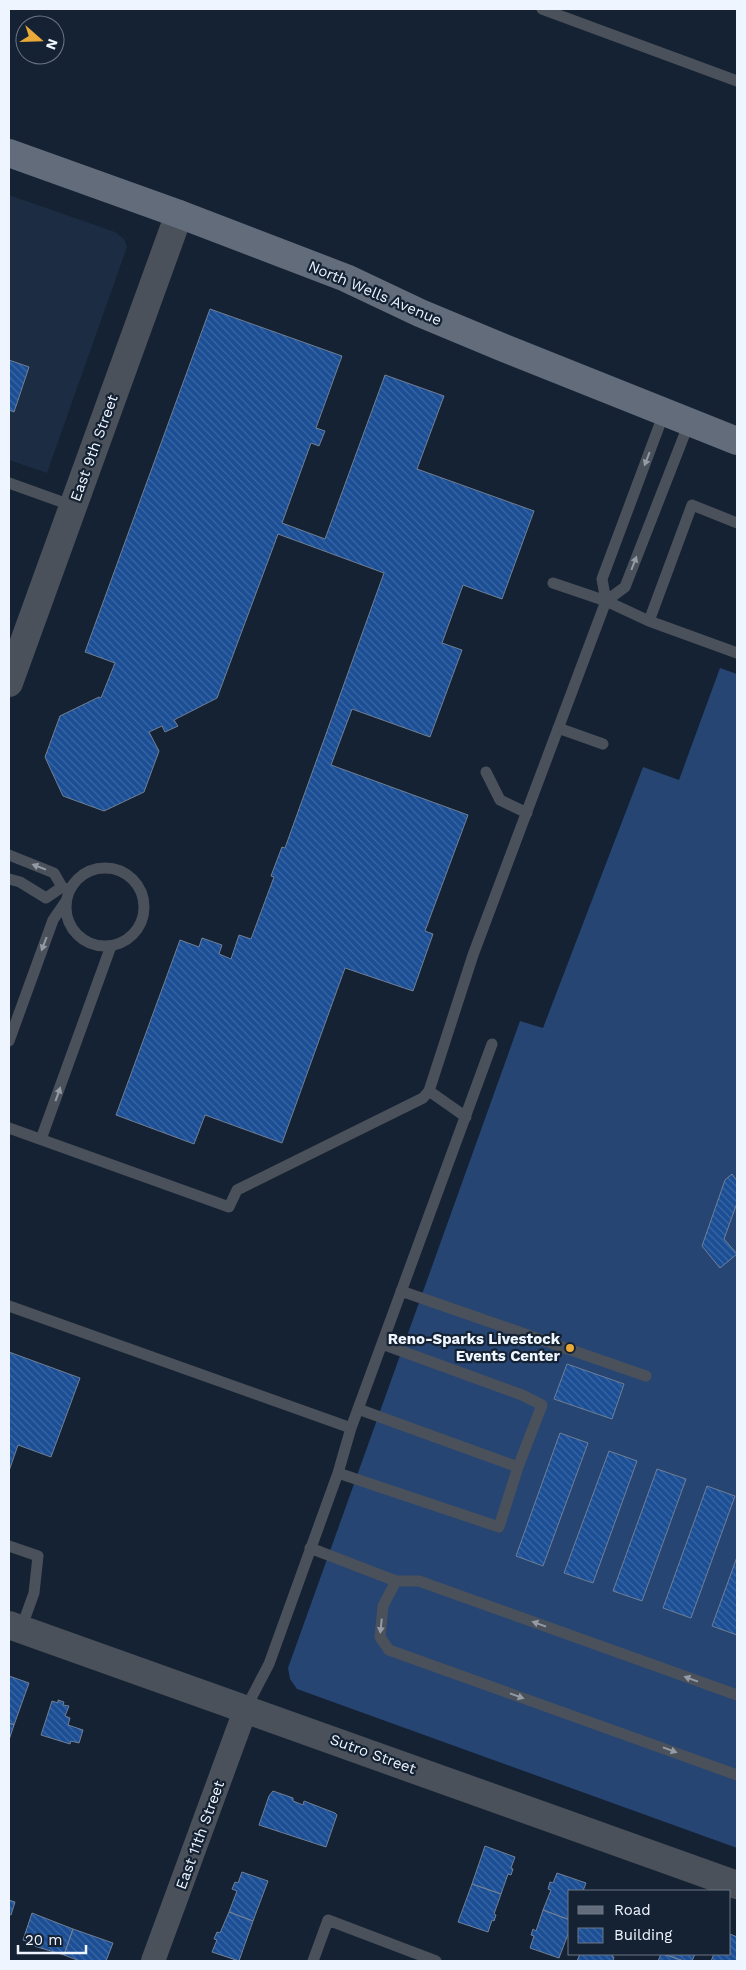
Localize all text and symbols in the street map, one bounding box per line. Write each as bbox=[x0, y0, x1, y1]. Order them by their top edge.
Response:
north arrow bbox=[15, 15, 65, 65]
text: N bbox=[43, 37, 62, 52]
street label: North Wells Avenue bbox=[306, 257, 444, 329]
street label: East 9th Street bbox=[66, 391, 122, 504]
one-way arrow bbox=[643, 452, 651, 467]
one-way arrow bbox=[630, 556, 638, 571]
one-way arrow bbox=[31, 863, 46, 871]
one-way arrow bbox=[40, 936, 47, 951]
one-way arrow bbox=[55, 1086, 62, 1101]
place label: Reno-Sparks Livestock Events Center bbox=[388, 1330, 561, 1365]
marker: Reno-Sparks Livestock Events Center bbox=[564, 1342, 576, 1354]
one-way arrow bbox=[377, 1619, 385, 1635]
one-way arrow bbox=[531, 1620, 546, 1627]
one-way arrow bbox=[684, 1675, 699, 1682]
one-way arrow bbox=[510, 1692, 525, 1700]
street label: Sutro Street bbox=[328, 1730, 419, 1778]
one-way arrow bbox=[663, 1747, 678, 1755]
street label: East 11th Street bbox=[172, 1777, 228, 1892]
legend bbox=[568, 1890, 731, 1955]
text: Road bbox=[614, 1901, 651, 1919]
scale bar bbox=[18, 1922, 85, 1954]
text: Building bbox=[614, 1926, 672, 1944]
text: 20 m bbox=[25, 1931, 63, 1949]

